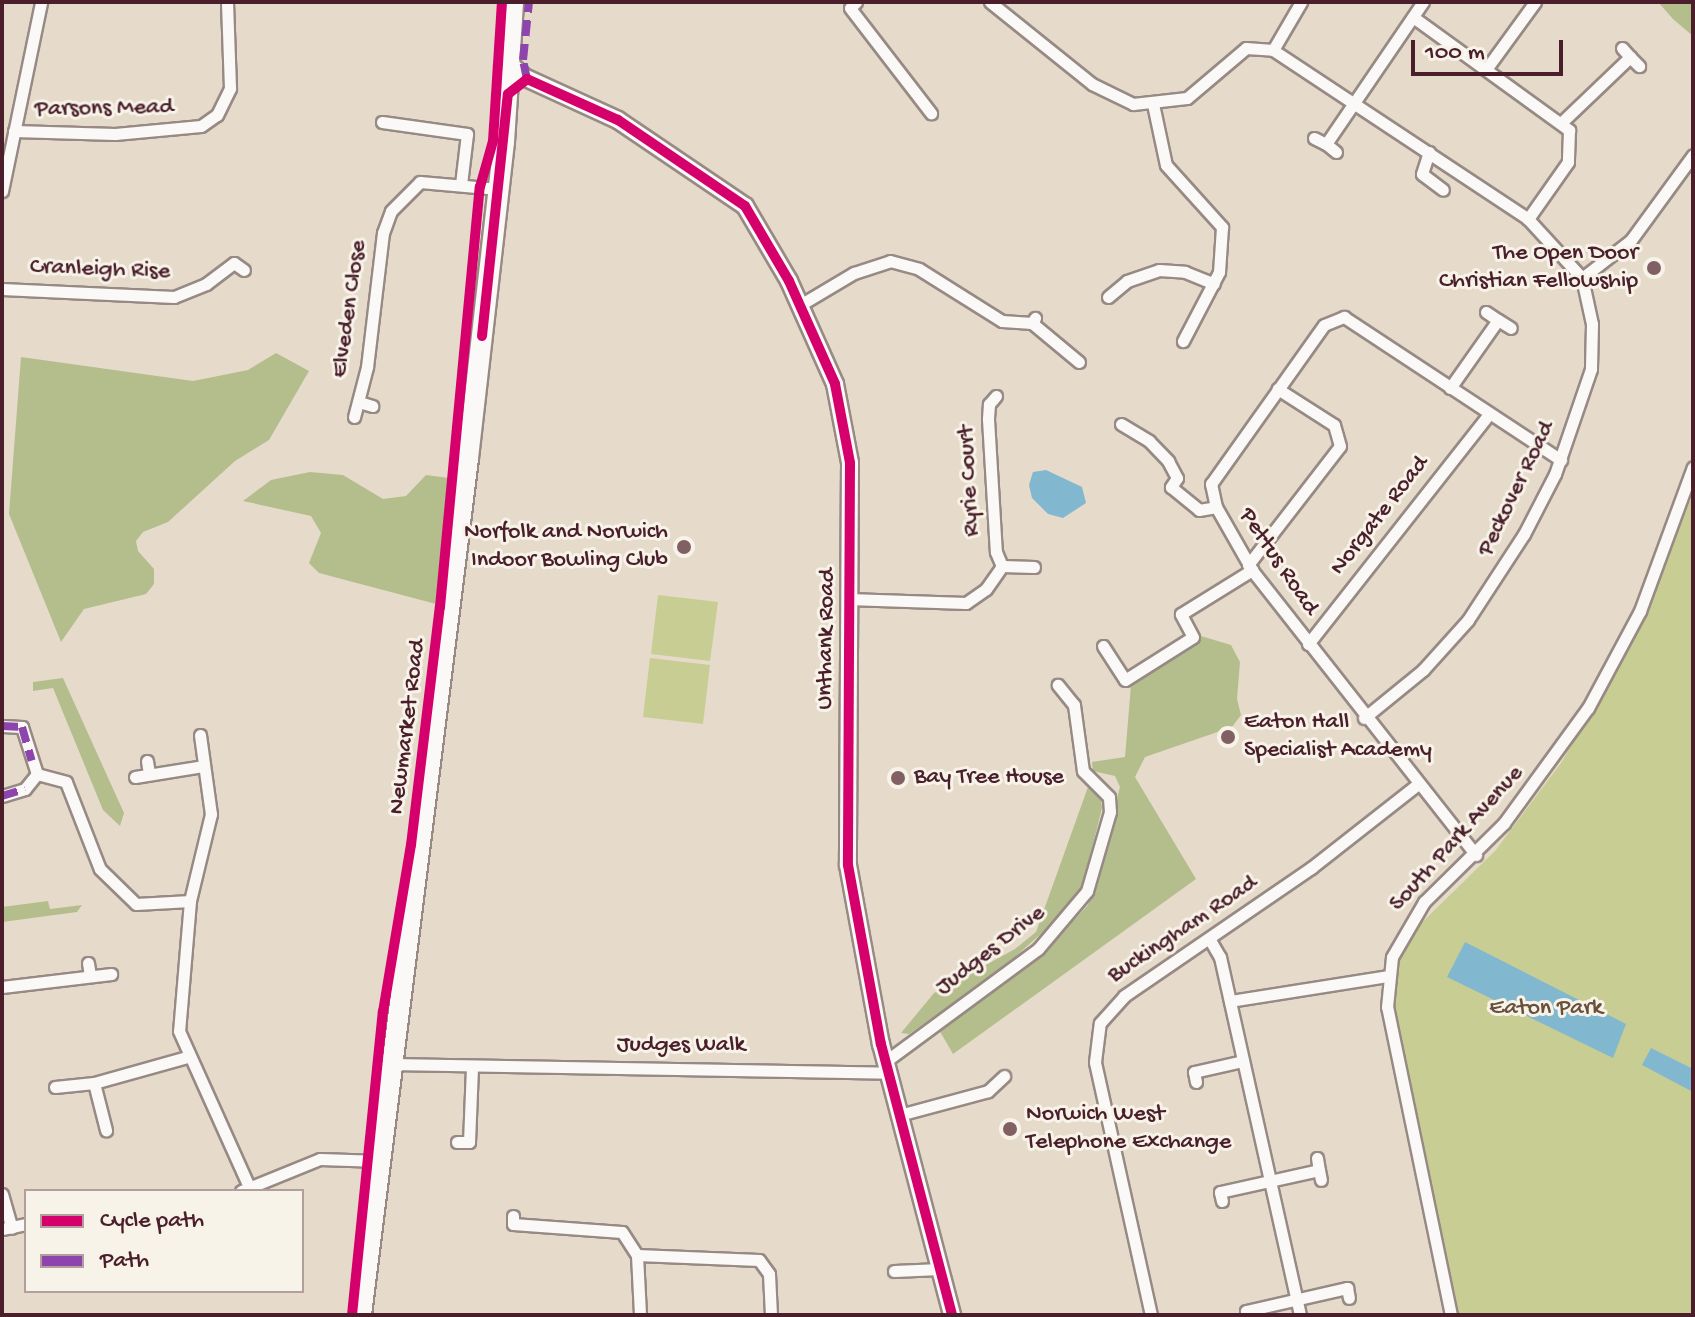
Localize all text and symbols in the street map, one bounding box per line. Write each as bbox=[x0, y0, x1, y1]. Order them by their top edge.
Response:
scale bar bbox=[1415, 24, 1567, 74]
text: 100 m bbox=[1425, 39, 1485, 68]
street label: Parsons Mead bbox=[34, 93, 174, 125]
street label: Elveden Close bbox=[326, 238, 374, 380]
place label: The Open Door Christian Fellowship bbox=[1439, 240, 1638, 296]
street label: Cranleigh Rise bbox=[29, 253, 171, 287]
marker: The Open Door Christian Fellowship bbox=[1645, 259, 1663, 277]
street label: Peckover Road bbox=[1472, 417, 1562, 561]
street label: Ryrie Court bbox=[953, 425, 987, 537]
street label: Norgate Road bbox=[1324, 450, 1436, 582]
street label: Pettus Road bbox=[1232, 503, 1324, 621]
place label: Norfolk and Norwich Indoor Bowling Club bbox=[464, 519, 668, 575]
marker: Norfolk and Norwich Indoor Bowling Club bbox=[675, 538, 693, 556]
street label: Unthank Road bbox=[811, 568, 843, 710]
street label: Newmarket Road bbox=[383, 638, 433, 816]
place label: Eaton Hall Specialist Academy bbox=[1244, 709, 1432, 765]
marker: Eaton Hall Specialist Academy bbox=[1219, 728, 1237, 746]
street label: South Park Avenue bbox=[1384, 760, 1530, 918]
place label: Bay Tree House bbox=[914, 764, 1064, 792]
marker: Bay Tree House bbox=[889, 769, 907, 787]
street label: Buckingham Road bbox=[1103, 869, 1263, 991]
street label: Judges Drive bbox=[931, 899, 1051, 1003]
park label: Eaton Park bbox=[1489, 995, 1603, 1023]
street label: Judges Walk bbox=[617, 1032, 745, 1060]
place label: Norwich West Telephone Exchange bbox=[1026, 1101, 1231, 1157]
marker: Norwich West Telephone Exchange bbox=[1001, 1120, 1019, 1138]
legend bbox=[24, 1189, 304, 1293]
text: Cycle path bbox=[100, 1207, 204, 1236]
text: Path bbox=[100, 1247, 149, 1276]

